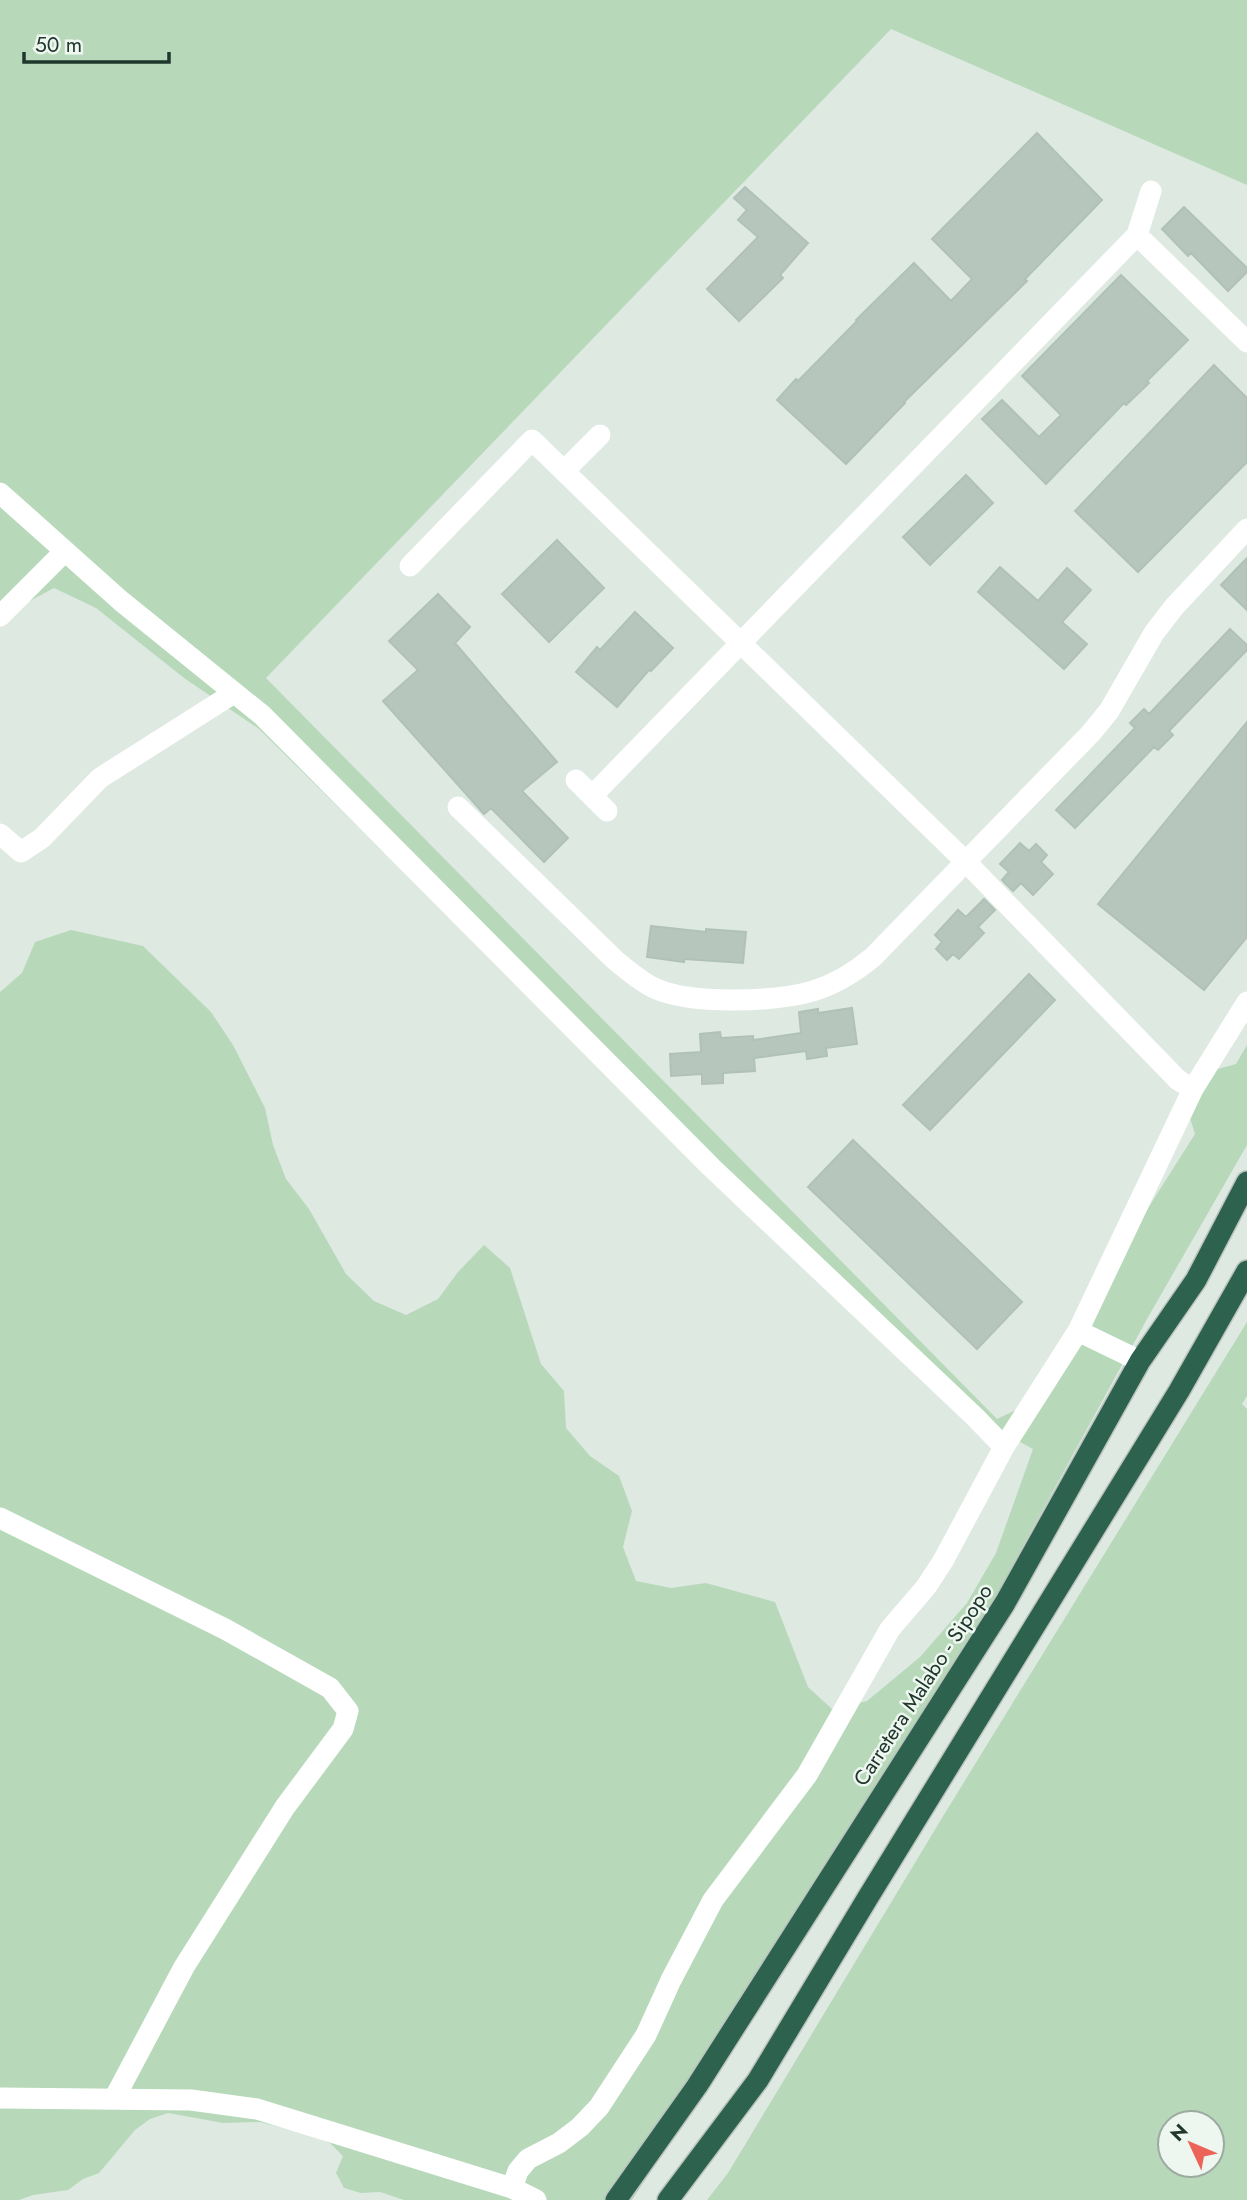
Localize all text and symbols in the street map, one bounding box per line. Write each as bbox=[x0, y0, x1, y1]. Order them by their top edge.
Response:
scale bar bbox=[24, 21, 170, 65]
text: 50 m bbox=[35, 30, 82, 60]
street label: Carretera Malabo - Sipopo bbox=[846, 1578, 1000, 1792]
north arrow bbox=[1156, 2109, 1226, 2179]
text: N bbox=[1164, 2118, 1194, 2147]

